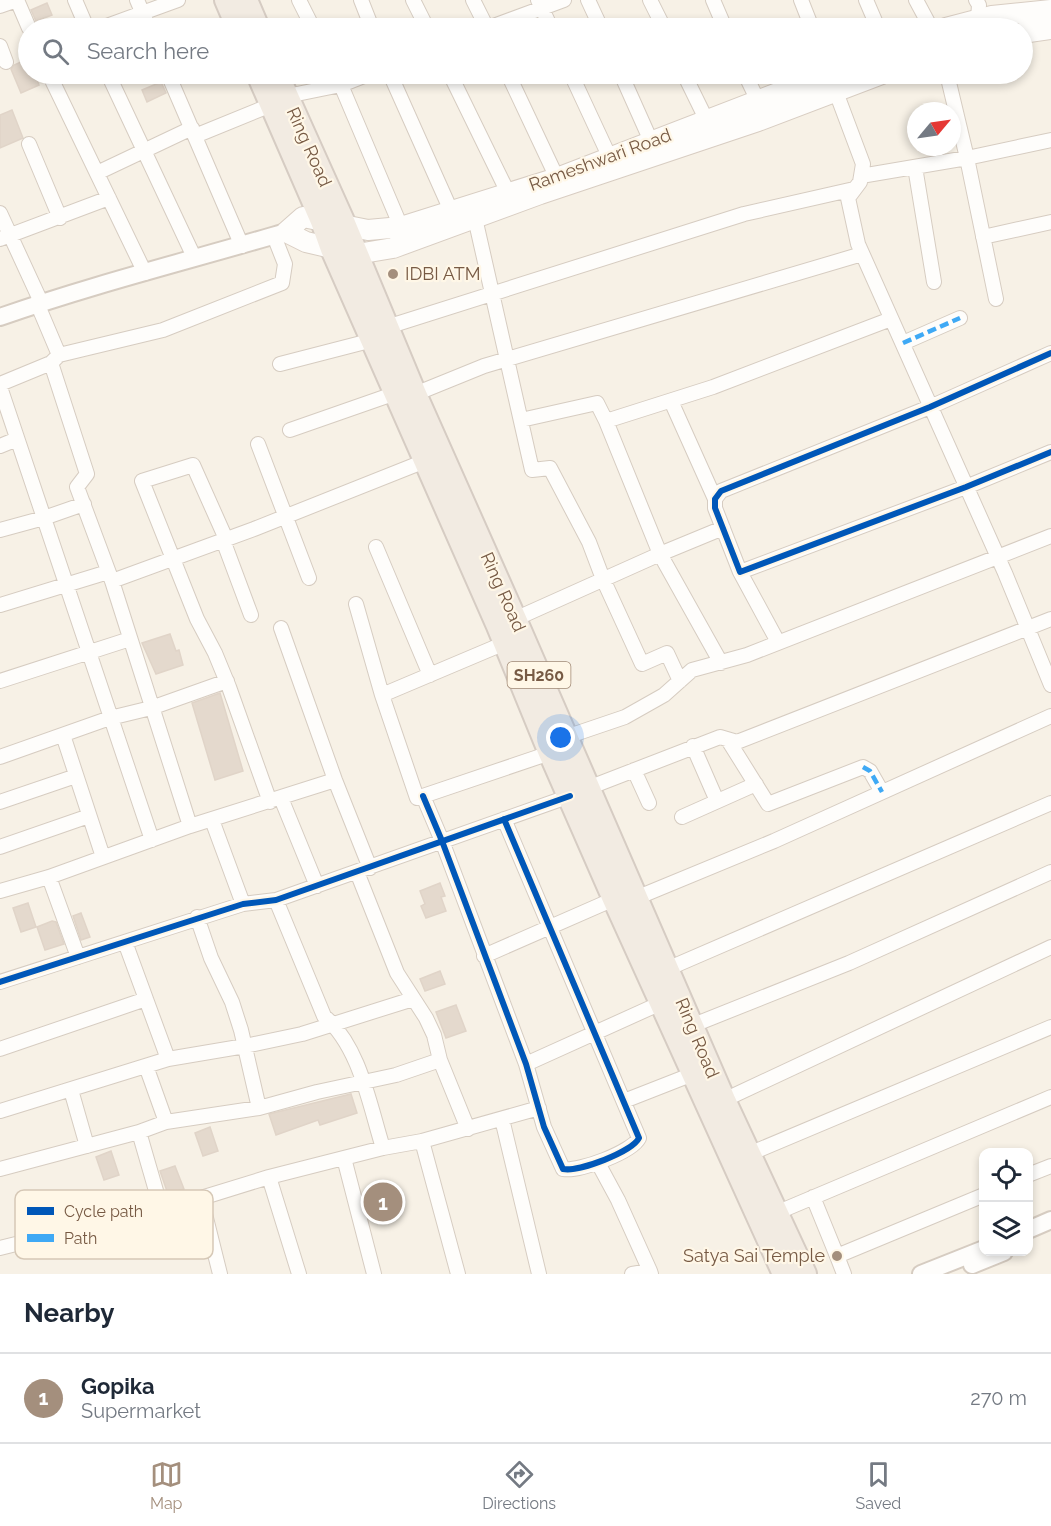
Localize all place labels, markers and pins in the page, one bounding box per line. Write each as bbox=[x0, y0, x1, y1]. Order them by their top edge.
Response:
place label: IDBI ATM bbox=[405, 263, 481, 284]
marker: IDBI ATM bbox=[386, 267, 400, 281]
pin: 1 bbox=[364, 1180, 403, 1224]
place label: Satya Sai Temple bbox=[683, 1245, 825, 1266]
marker: Satya Sai Temple bbox=[830, 1249, 844, 1263]

